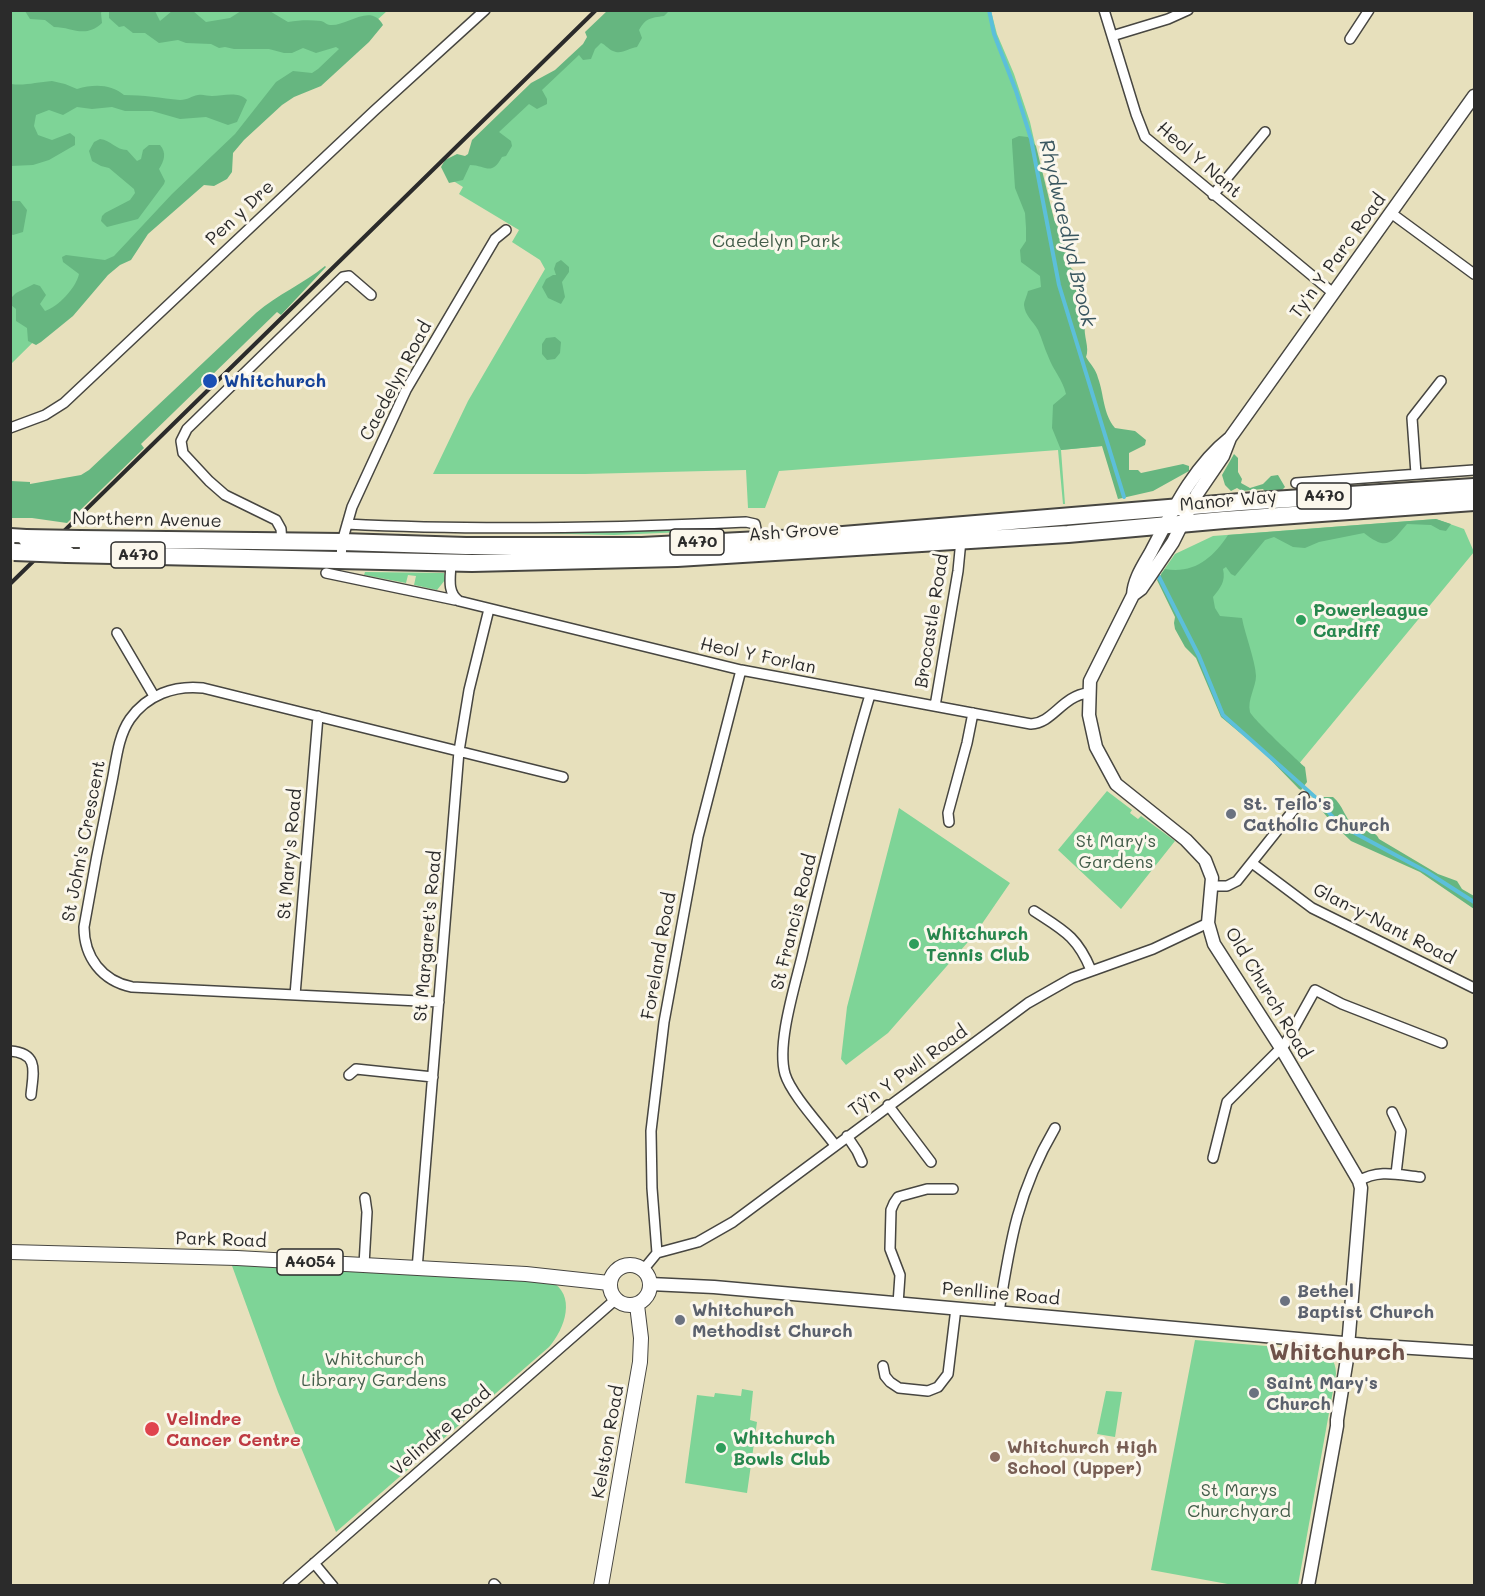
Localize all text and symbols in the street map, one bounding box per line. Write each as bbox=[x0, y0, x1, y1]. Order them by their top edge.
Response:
street label: Heol Y Nant bbox=[1152, 117, 1246, 203]
water label: Rhydwaedlyd Brook bbox=[1034, 137, 1100, 329]
street label: Pen y Dre bbox=[201, 176, 279, 250]
street label: Ty'n Y Parc Road bbox=[1285, 189, 1391, 323]
park label: Caedelyn Park bbox=[712, 230, 840, 252]
street label: Caedelyn Road bbox=[355, 318, 437, 444]
place label: Whitchurch bbox=[224, 370, 326, 392]
marker: Whitchurch bbox=[201, 372, 219, 390]
road number: A470 bbox=[1297, 483, 1351, 509]
street label: Manor Way bbox=[1179, 486, 1277, 516]
street label: Northern Avenue bbox=[72, 508, 222, 532]
street label: Ash Grove bbox=[748, 518, 840, 546]
road number: A470 bbox=[670, 529, 724, 555]
road number: A470 bbox=[111, 542, 165, 568]
street label: Brocastle Road bbox=[911, 552, 953, 690]
place label: Powerleague Cardiff bbox=[1313, 599, 1429, 642]
marker: Powerleague Cardiff bbox=[1294, 613, 1308, 627]
street label: Heol Y Forlan bbox=[698, 633, 818, 679]
street label: St John's Crescent bbox=[58, 758, 110, 924]
street label: St Mary's Road bbox=[274, 788, 306, 920]
place label: St. Teilo's Catholic Church bbox=[1243, 793, 1390, 836]
marker: St. Teilo's Catholic Church bbox=[1224, 807, 1238, 821]
park label: St Mary's Gardens bbox=[1076, 830, 1156, 872]
street label: St Margaret's Road bbox=[410, 850, 446, 1022]
street label: St Francis Road bbox=[767, 852, 821, 992]
street label: Glan-y-Nant Road bbox=[1309, 879, 1459, 969]
street label: Foreland Road bbox=[637, 891, 681, 1021]
place label: Whitchurch Tennis Club bbox=[926, 923, 1030, 966]
street label: Old Church Road bbox=[1220, 924, 1316, 1062]
marker: Whitchurch Tennis Club bbox=[907, 937, 921, 951]
street label: Tŷ'n Y Pwll Road bbox=[845, 1021, 971, 1121]
street label: Park Road bbox=[175, 1228, 267, 1252]
road number: A4054 bbox=[277, 1249, 343, 1275]
street label: Penlline Road bbox=[941, 1278, 1061, 1310]
place label: Bethel Baptist Church bbox=[1297, 1280, 1434, 1322]
marker: Bethel Baptist Church bbox=[1278, 1294, 1292, 1308]
place label: Whitchurch Methodist Church bbox=[692, 1299, 852, 1342]
marker: Whitchurch Methodist Church bbox=[673, 1313, 687, 1327]
district label: Whitchurch bbox=[1269, 1339, 1405, 1367]
park label: Whitchurch Library Gardens bbox=[301, 1348, 447, 1390]
place label: Saint Mary's Church bbox=[1266, 1372, 1378, 1414]
street label: Velindre Road bbox=[387, 1382, 495, 1480]
street label: Kelston Road bbox=[587, 1384, 629, 1500]
marker: Saint Mary's Church bbox=[1247, 1386, 1261, 1400]
place label: Velindre Cancer Centre bbox=[166, 1408, 301, 1450]
marker: Velindre Cancer Centre bbox=[143, 1420, 161, 1438]
place label: Whitchurch Bowls Club bbox=[733, 1427, 835, 1470]
place label: Whitchurch High School (Upper) bbox=[1007, 1436, 1157, 1478]
marker: Whitchurch Bowls Club bbox=[714, 1441, 728, 1455]
marker: Whitchurch High School (Upper) bbox=[988, 1450, 1002, 1464]
park label: St Marys Churchyard bbox=[1187, 1479, 1291, 1522]

